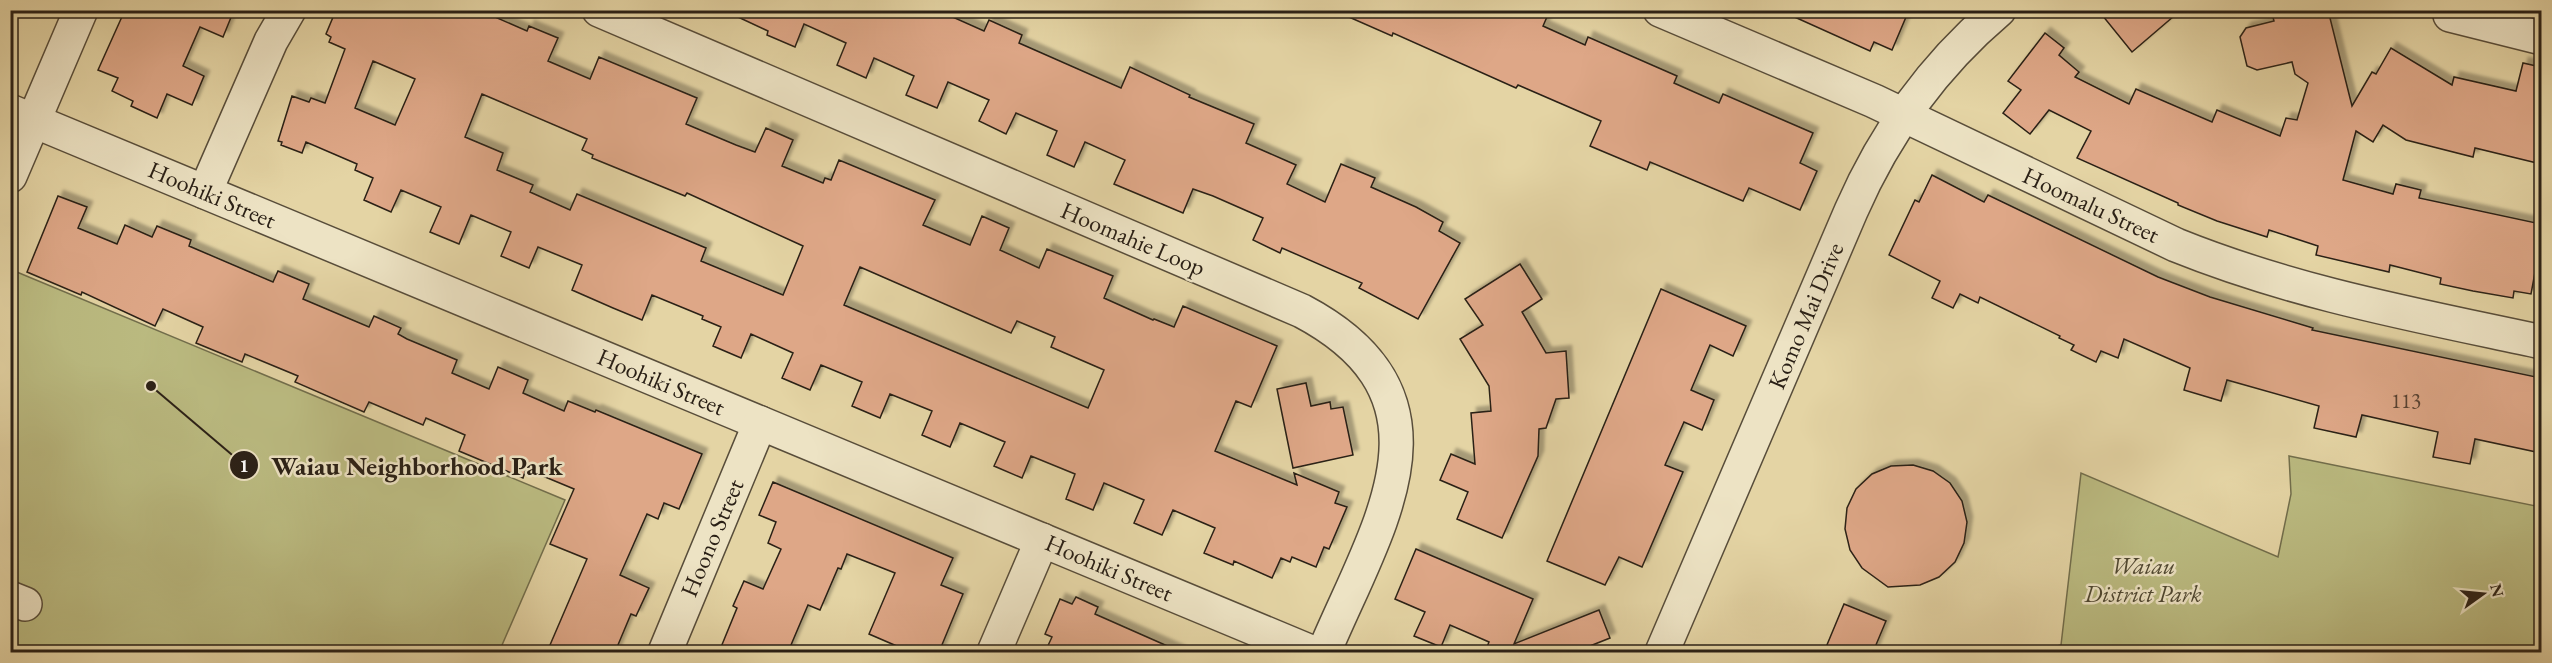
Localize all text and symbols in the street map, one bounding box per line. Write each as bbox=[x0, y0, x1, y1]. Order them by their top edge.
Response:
street label: Hoohiki Street bbox=[144, 154, 281, 236]
street label: Hoomalu Street bbox=[2018, 159, 2165, 250]
street label: Hoomahie Loop bbox=[1056, 194, 1210, 283]
street label: Komo Mai Drive bbox=[1761, 238, 1850, 394]
street label: Hoohiki Street bbox=[593, 341, 730, 423]
house number: 113 bbox=[2391, 387, 2421, 414]
callout: Waiau Neighborhood Park bbox=[229, 443, 575, 487]
text: Waiau Neighborhood Park bbox=[271, 449, 563, 483]
text: 1 bbox=[239, 454, 249, 477]
street label: Hoono Street bbox=[673, 474, 750, 602]
street label: Hoohiki Street bbox=[1041, 527, 1178, 609]
park label: Waiau District Park bbox=[2083, 550, 2202, 609]
north arrow bbox=[2453, 564, 2513, 624]
text: N bbox=[2485, 581, 2509, 599]

